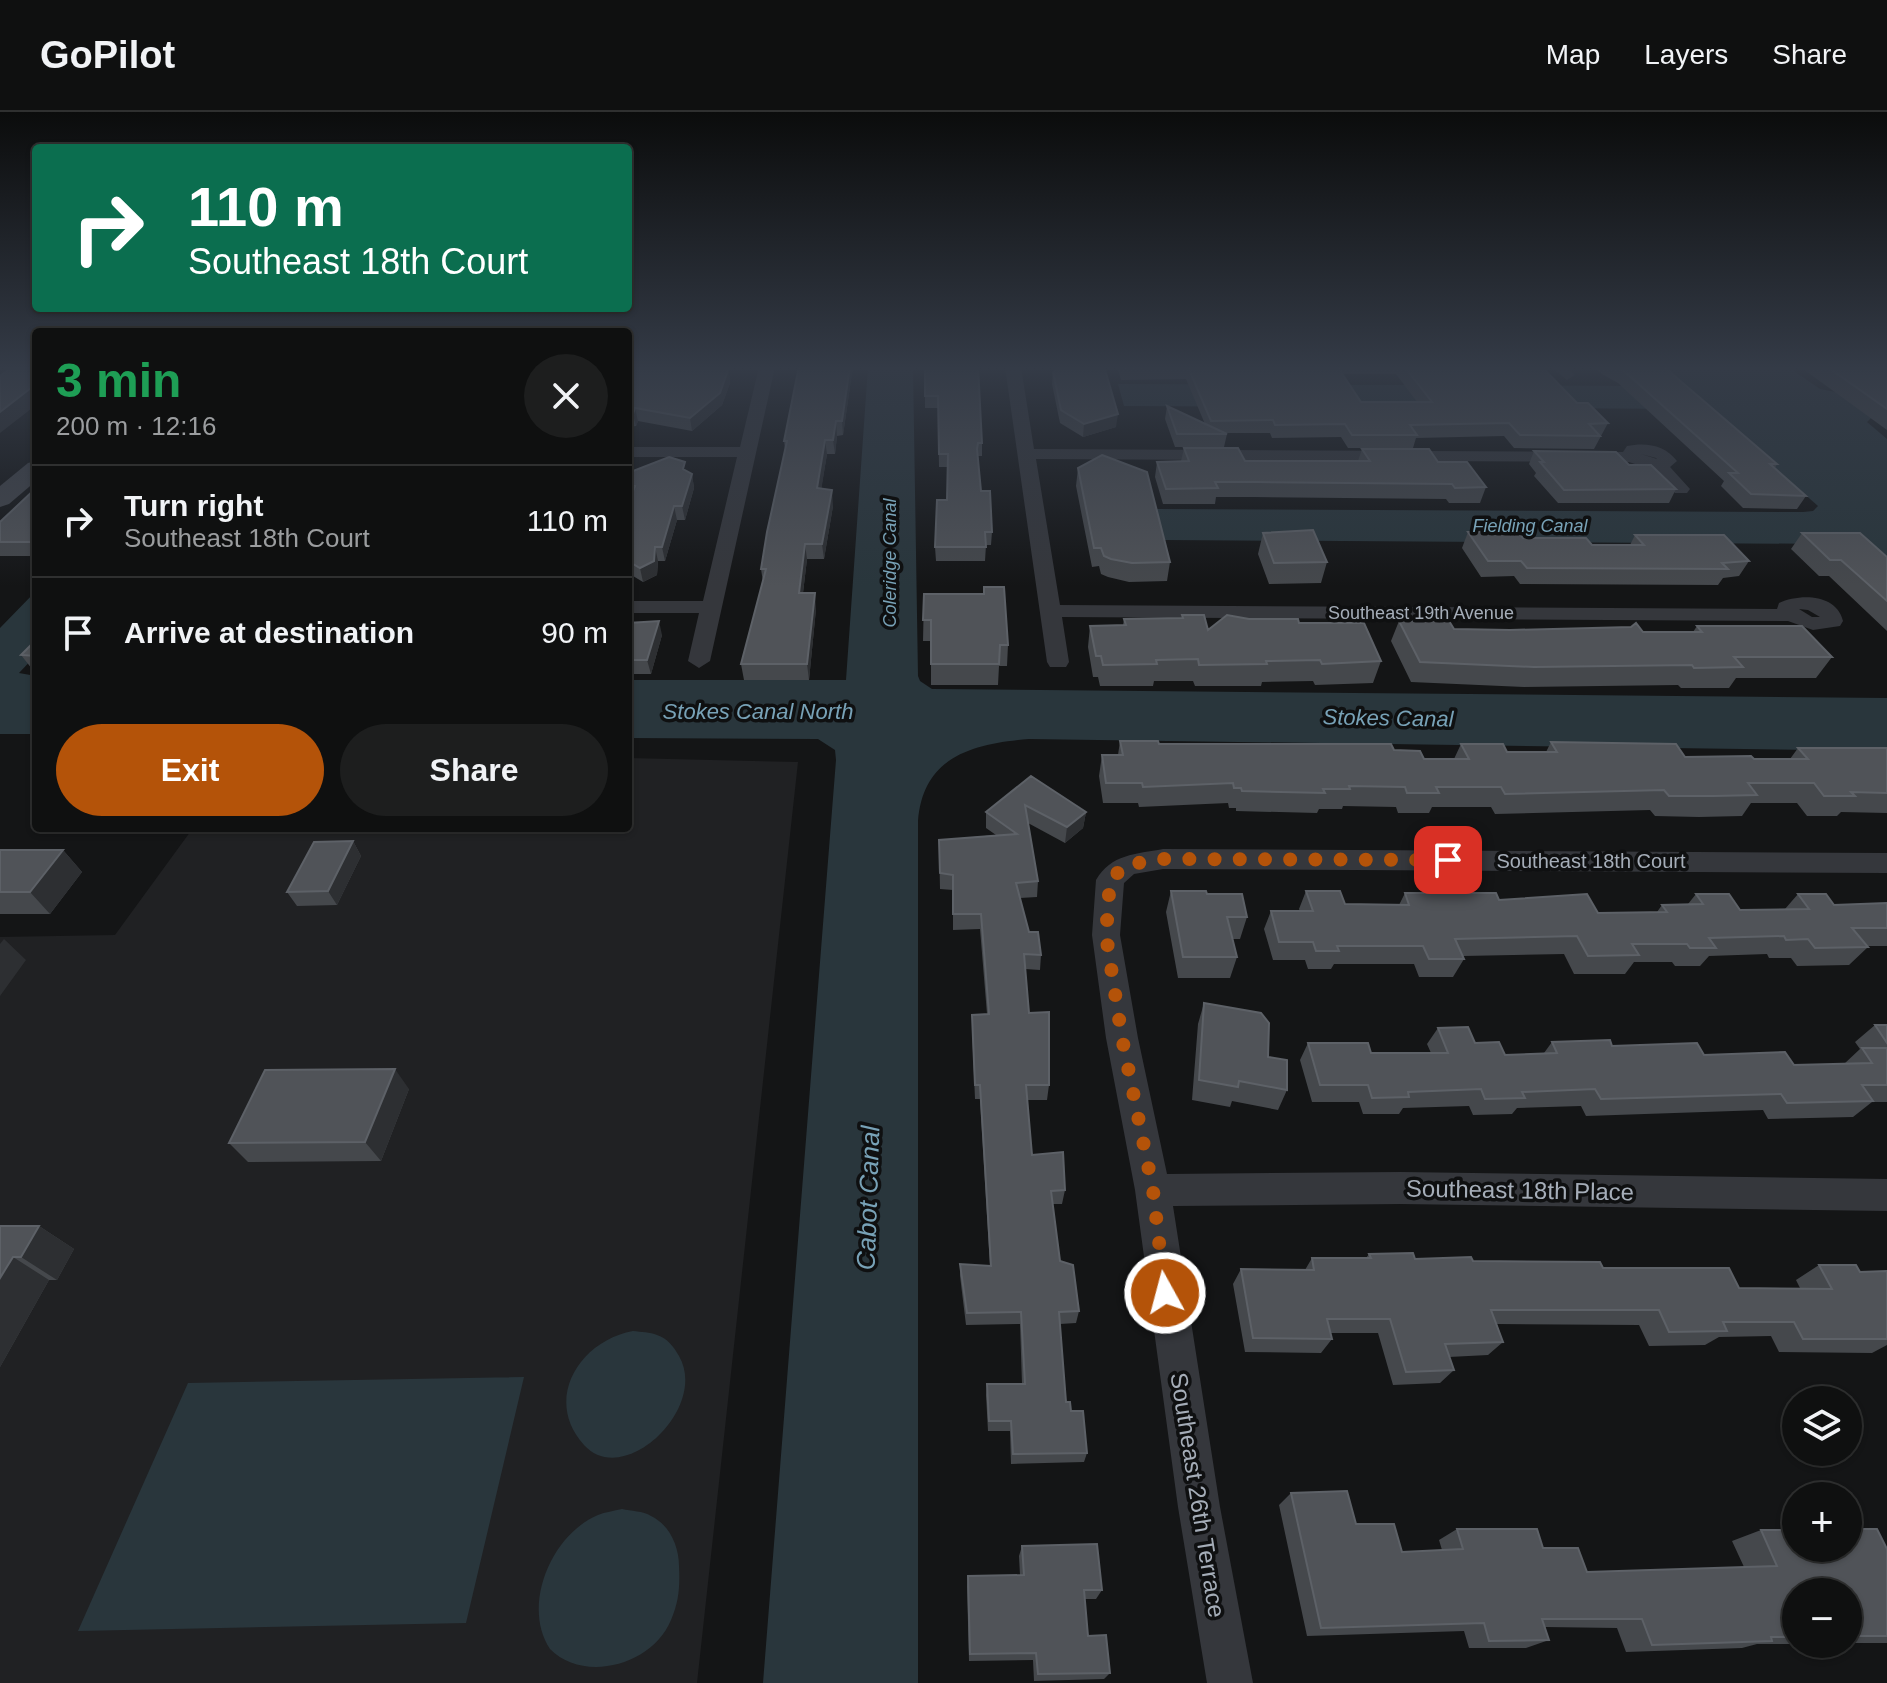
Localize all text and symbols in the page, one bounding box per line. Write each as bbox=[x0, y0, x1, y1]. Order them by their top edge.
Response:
text: GoPilot bbox=[40, 34, 175, 76]
text: Map bbox=[1546, 39, 1600, 70]
text: Layers bbox=[1644, 39, 1728, 70]
text: Share bbox=[1772, 39, 1847, 70]
text: 110 m bbox=[188, 175, 344, 238]
icon: right bbox=[56, 176, 160, 280]
text: Southeast 18th Court bbox=[188, 241, 528, 282]
text: 3 min bbox=[56, 354, 181, 407]
button: close bbox=[524, 354, 608, 438]
text: 200 m · 12:16 bbox=[56, 411, 216, 441]
text: Turn right bbox=[124, 489, 263, 522]
water label: Coleridge Canal bbox=[880, 497, 900, 628]
icon: right bbox=[56, 499, 100, 543]
text: 110 m bbox=[527, 504, 608, 537]
water label: Fielding Canal bbox=[1472, 516, 1589, 536]
text: Southeast 18th Court bbox=[124, 523, 370, 553]
street label: Southeast 19th Avenue bbox=[1328, 603, 1514, 623]
icon: arrive bbox=[56, 611, 100, 655]
text: Arrive at destination bbox=[124, 616, 414, 649]
text: 90 m bbox=[541, 616, 608, 649]
water label: Stokes Canal North bbox=[663, 699, 853, 724]
water label: Stokes Canal bbox=[1322, 704, 1455, 732]
button: Exit bbox=[56, 724, 324, 816]
button: Share bbox=[340, 724, 608, 816]
pin bbox=[1414, 826, 1482, 894]
icon: arrive bbox=[1426, 838, 1470, 882]
street label: Southeast 18th Court bbox=[1496, 850, 1686, 872]
water label: Cabot Canal bbox=[850, 1124, 886, 1271]
street label: Southeast 18th Place bbox=[1406, 1175, 1634, 1205]
position arrow bbox=[1123, 1251, 1207, 1335]
street label: Southeast 26th Terrace bbox=[1165, 1371, 1231, 1619]
map controls bbox=[1782, 1386, 1862, 1658]
button: layers bbox=[1782, 1386, 1862, 1466]
button: + bbox=[1782, 1482, 1862, 1562]
button: − bbox=[1782, 1578, 1862, 1658]

